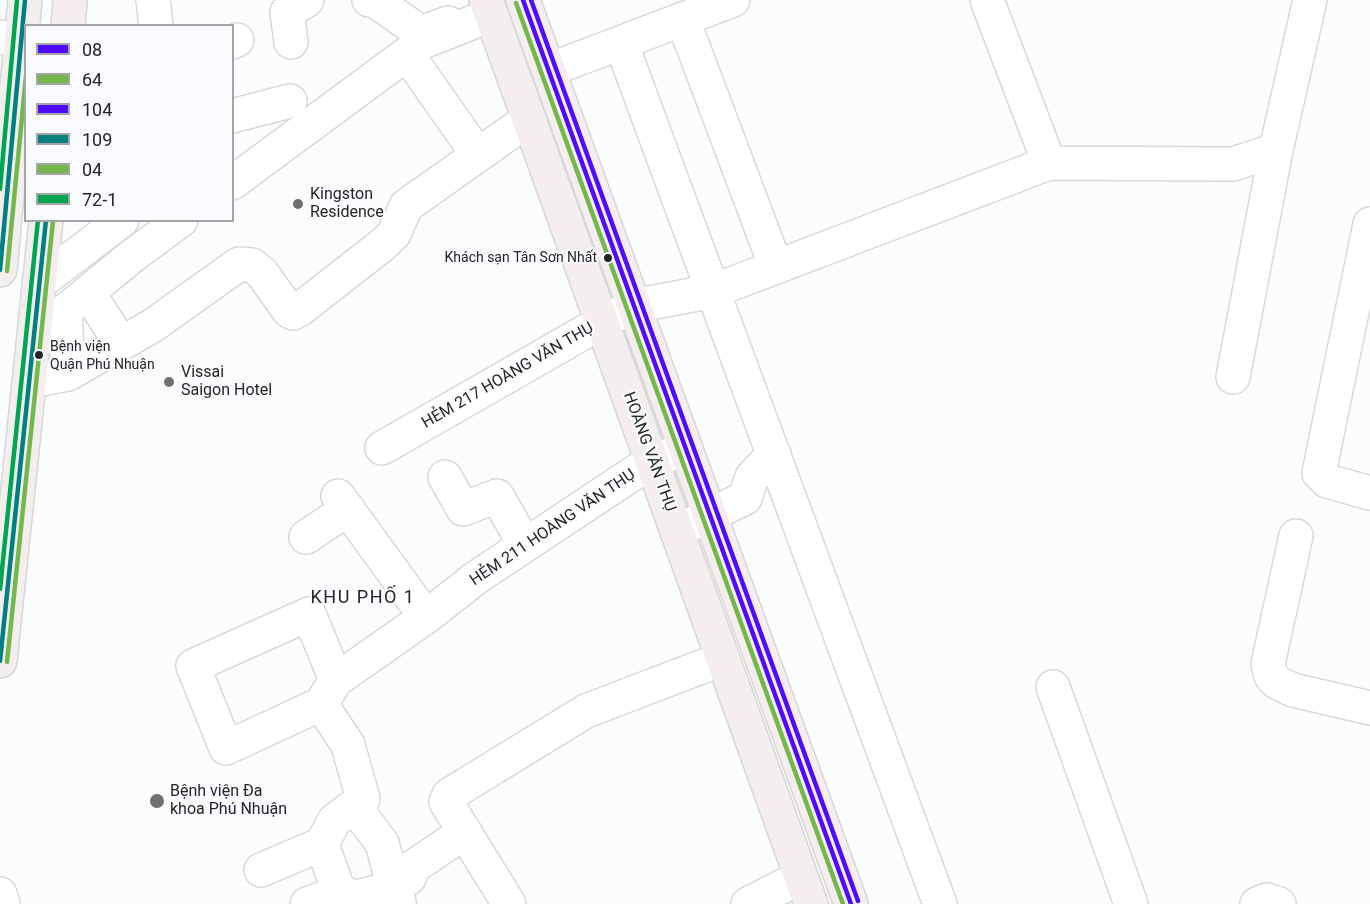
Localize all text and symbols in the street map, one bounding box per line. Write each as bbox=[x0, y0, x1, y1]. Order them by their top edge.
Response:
legend bbox=[24, 24, 234, 222]
text: 08 bbox=[82, 39, 102, 60]
text: 64 bbox=[82, 69, 102, 90]
text: 104 bbox=[82, 99, 112, 120]
text: 109 bbox=[82, 129, 112, 150]
text: 04 bbox=[82, 159, 102, 180]
place label: Kingston Residence bbox=[310, 185, 384, 223]
text: 72-1 bbox=[82, 189, 117, 210]
marker: Kingston Residence bbox=[291, 197, 305, 211]
place label: Khách sạn Tân Sơn Nhất bbox=[445, 250, 597, 266]
marker: Khách sạn Tân Sơn Nhất bbox=[602, 252, 614, 264]
street label: HẺM 217 HOÀNG VĂN THỤ bbox=[419, 319, 597, 433]
place label: Bệnh viện Quận Phú Nhuận bbox=[50, 339, 155, 372]
marker: Bệnh viện Quận Phú Nhuận bbox=[33, 349, 45, 361]
place label: Vissai Saigon Hotel bbox=[181, 363, 272, 401]
marker: Vissai Saigon Hotel bbox=[162, 375, 176, 389]
street label: HOÀNG VĂN THỤ bbox=[618, 390, 680, 514]
street label: HẺM 211 HOÀNG VĂN THỤ bbox=[467, 465, 639, 591]
district label: KHU PHỐ 1 bbox=[311, 587, 415, 609]
place label: Bệnh viện Đa khoa Phú Nhuận bbox=[170, 782, 287, 820]
marker: Bệnh viện Đa khoa Phú Nhuận bbox=[148, 792, 166, 810]

